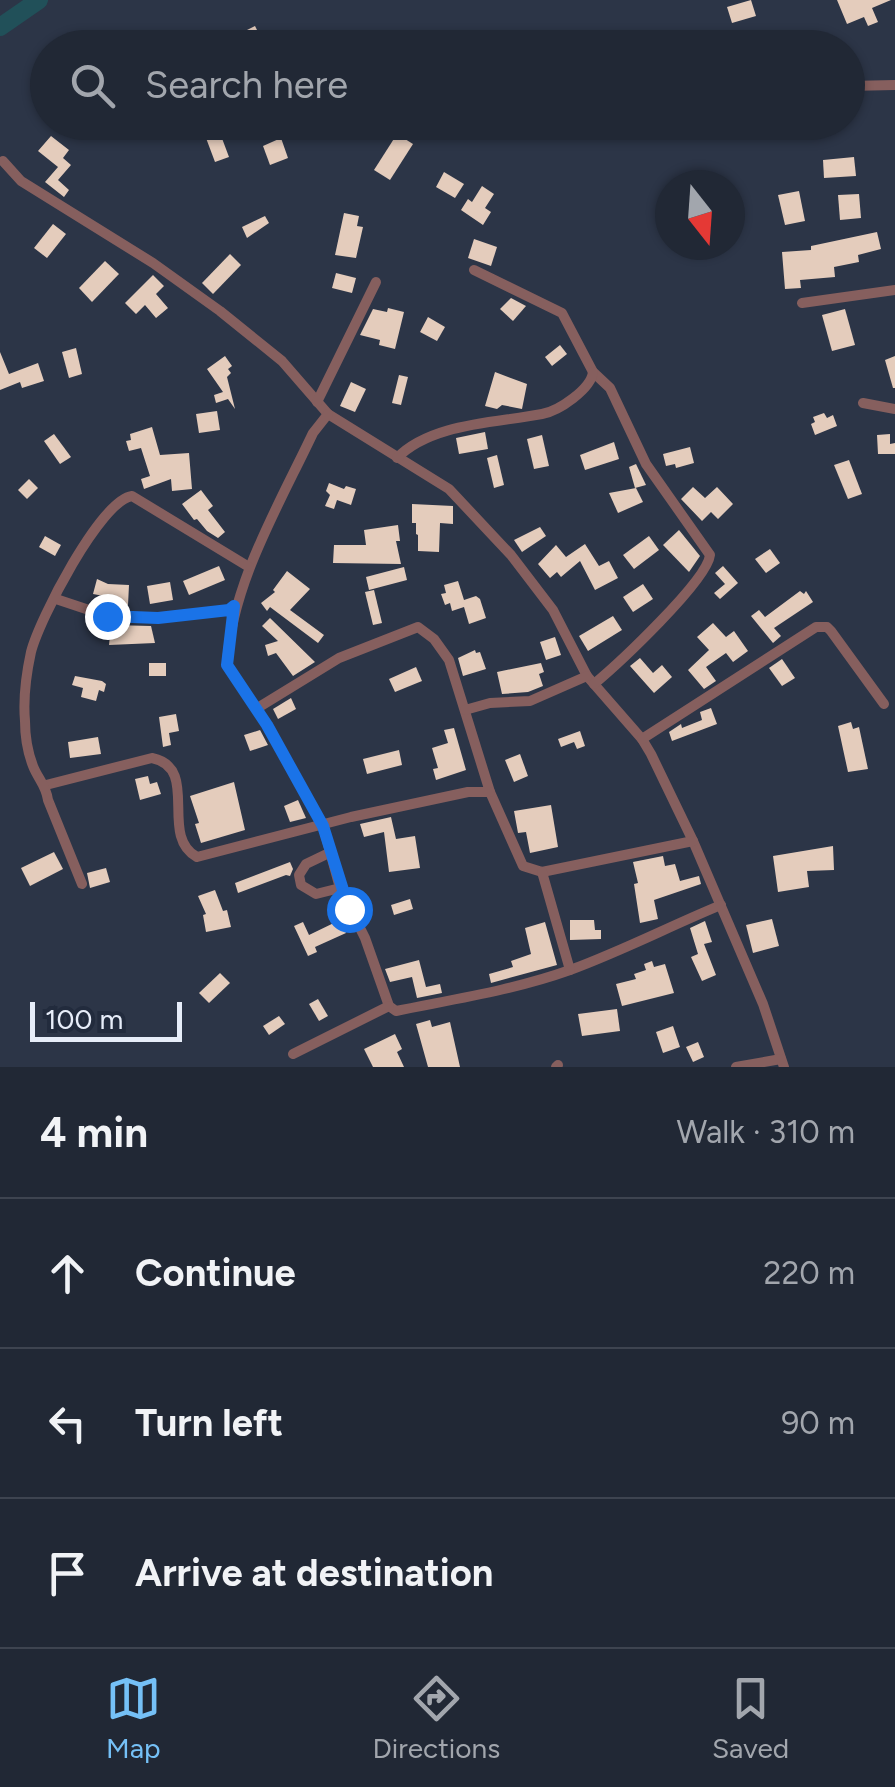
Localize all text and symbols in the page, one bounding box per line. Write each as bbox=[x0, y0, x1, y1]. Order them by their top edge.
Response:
search box bbox=[30, 30, 865, 140]
icon: search bbox=[65, 58, 120, 113]
text: Search here bbox=[145, 62, 348, 108]
north arrow bbox=[655, 170, 745, 260]
route end bbox=[85, 594, 131, 640]
route start bbox=[327, 887, 373, 933]
scale bar bbox=[30, 997, 182, 1042]
text: 100 m bbox=[45, 1002, 123, 1036]
text: 4 min bbox=[40, 1107, 148, 1158]
text: Walk · 310 m bbox=[676, 1113, 855, 1151]
icon: ahead bbox=[40, 1246, 95, 1301]
text: Continue bbox=[135, 1250, 296, 1296]
text: 220 m bbox=[764, 1254, 855, 1292]
icon: left bbox=[40, 1396, 95, 1451]
text: Turn left bbox=[135, 1400, 283, 1446]
text: 90 m bbox=[781, 1404, 855, 1442]
icon: arrive bbox=[40, 1546, 95, 1601]
text: Arrive at destination bbox=[135, 1550, 493, 1596]
tab: Map bbox=[106, 1671, 161, 1765]
tab: Directions bbox=[373, 1671, 500, 1765]
tab: Saved bbox=[712, 1671, 789, 1765]

